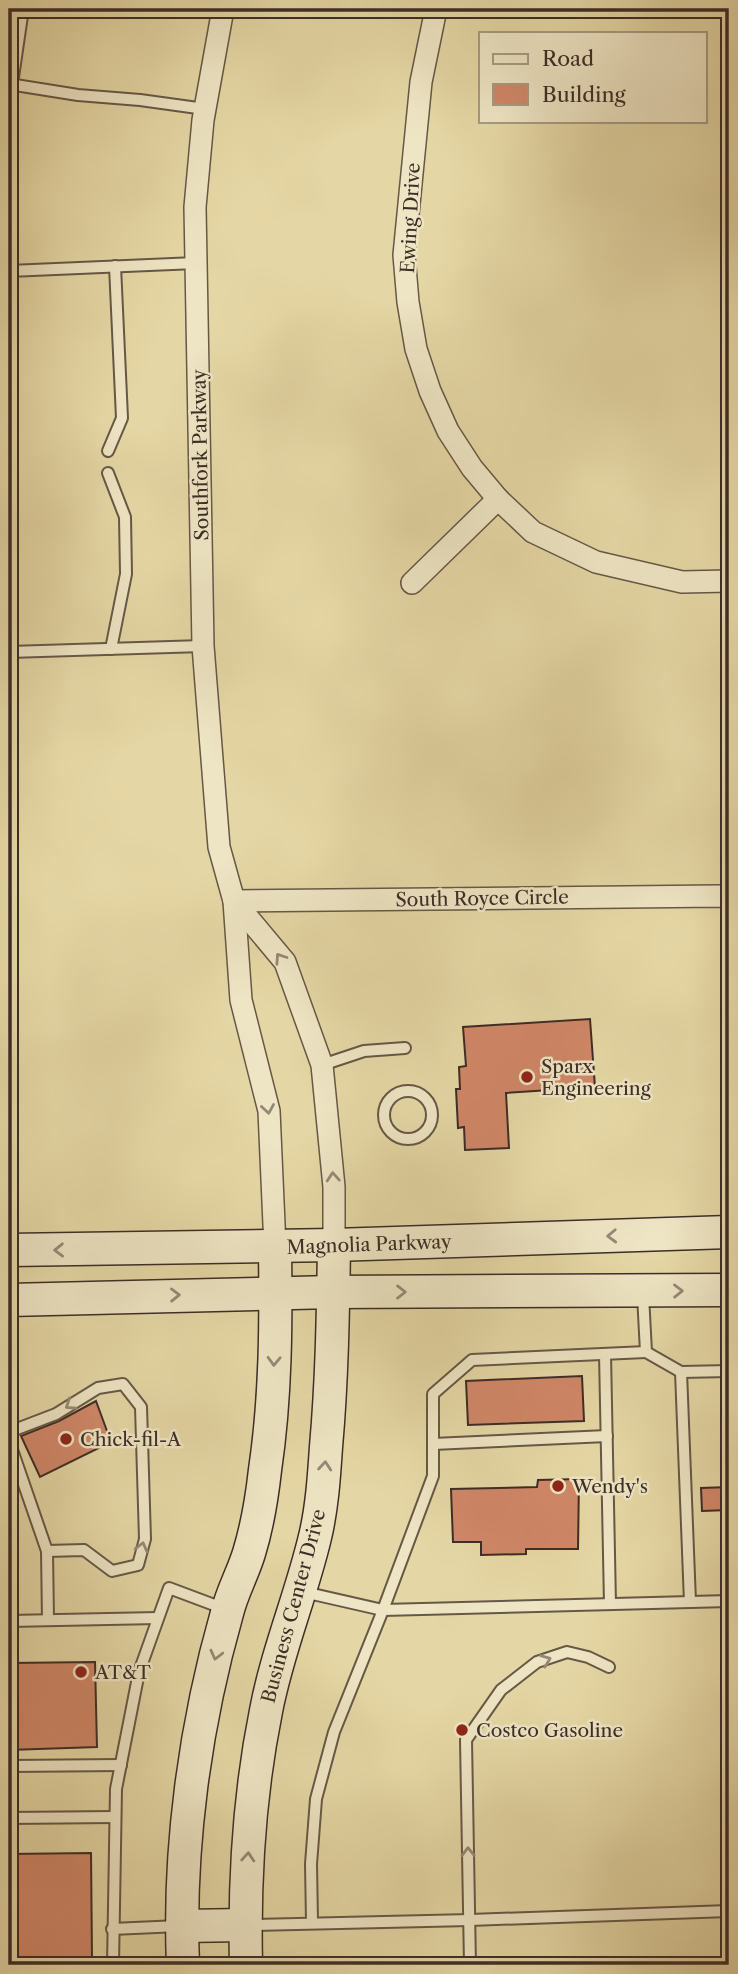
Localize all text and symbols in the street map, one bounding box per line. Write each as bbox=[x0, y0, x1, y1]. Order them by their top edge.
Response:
legend bbox=[479, 32, 706, 122]
text: Road bbox=[542, 46, 594, 71]
text: Building bbox=[542, 82, 627, 107]
street label: Ewing Drive bbox=[396, 162, 425, 274]
street label: Southfork Parkway bbox=[187, 369, 213, 541]
street label: South Royce Circle bbox=[395, 885, 569, 912]
one-way arrow bbox=[276, 953, 289, 966]
place label: Sparx Engineering bbox=[541, 1055, 652, 1100]
marker: Sparx Engineering bbox=[519, 1069, 535, 1085]
one-way arrow bbox=[260, 1103, 275, 1115]
one-way arrow bbox=[326, 1171, 341, 1182]
one-way arrow bbox=[606, 1228, 617, 1243]
street label: Magnolia Parkway bbox=[286, 1230, 452, 1259]
one-way arrow bbox=[53, 1242, 64, 1257]
one-way arrow bbox=[396, 1284, 407, 1300]
one-way arrow bbox=[672, 1284, 683, 1299]
one-way arrow bbox=[170, 1287, 181, 1303]
one-way arrow bbox=[266, 1356, 281, 1367]
one-way arrow bbox=[65, 1396, 78, 1409]
place label: Chick-fil-A bbox=[80, 1428, 182, 1451]
marker: Chick-fil-A bbox=[58, 1431, 74, 1447]
one-way arrow bbox=[317, 1461, 332, 1472]
place label: Wendy's bbox=[571, 1475, 648, 1498]
marker: Wendy's bbox=[550, 1478, 566, 1494]
street label: Business Center Drive bbox=[257, 1507, 330, 1706]
one-way arrow bbox=[134, 1541, 148, 1553]
one-way arrow bbox=[210, 1649, 224, 1661]
one-way arrow bbox=[539, 1654, 551, 1668]
place label: AT&T bbox=[94, 1661, 151, 1684]
marker: AT&T bbox=[73, 1664, 89, 1680]
place label: Costco Gasoline bbox=[476, 1719, 623, 1742]
marker: Costco Gasoline bbox=[454, 1722, 470, 1738]
one-way arrow bbox=[461, 1846, 476, 1857]
one-way arrow bbox=[240, 1851, 255, 1862]

